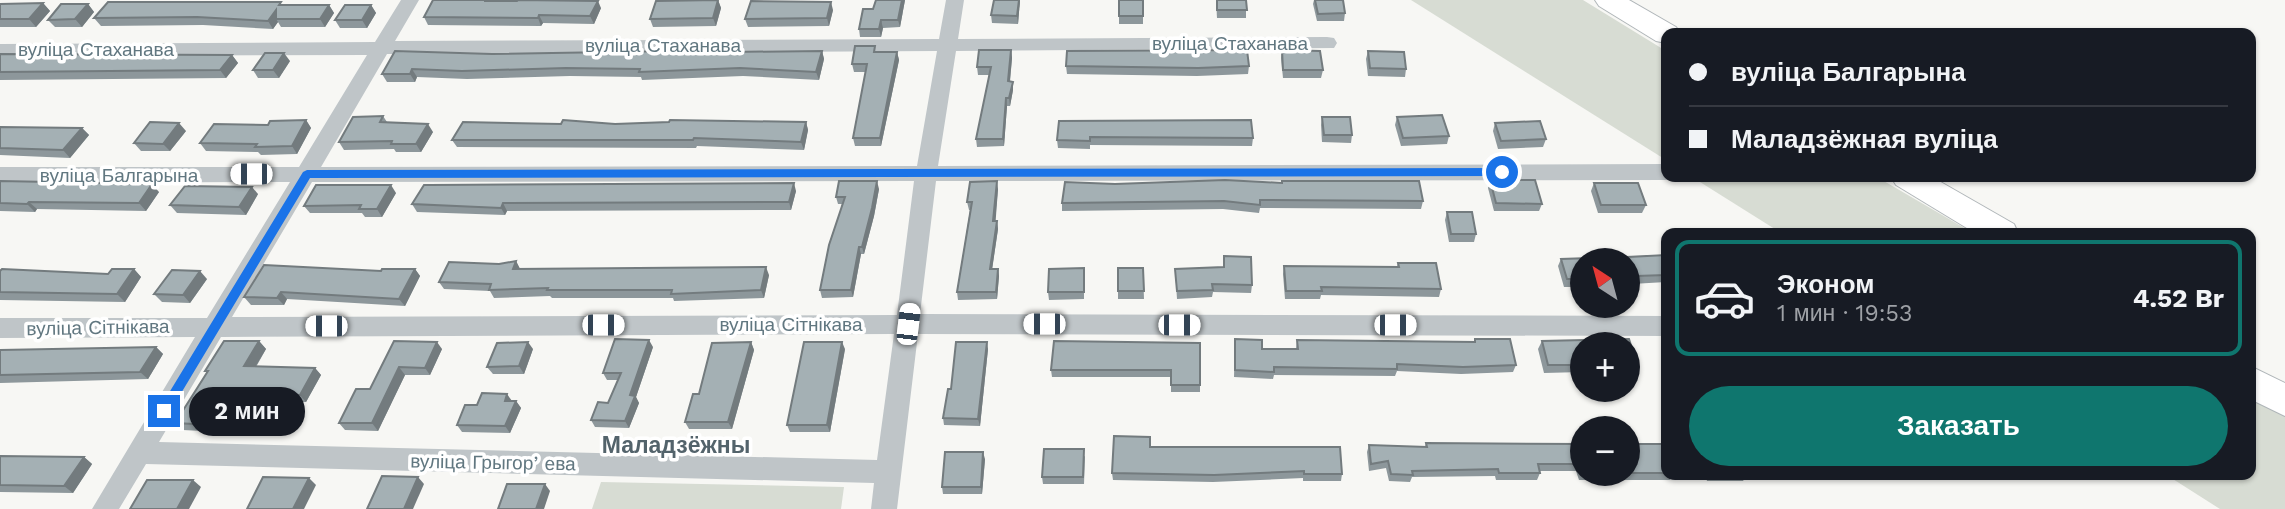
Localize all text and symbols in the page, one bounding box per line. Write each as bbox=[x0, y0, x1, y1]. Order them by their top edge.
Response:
street label: вуліца Стаханава bbox=[1152, 32, 1308, 55]
street label: вуліца Стаханава bbox=[585, 34, 741, 57]
street label: вуліца Стаханава bbox=[18, 38, 174, 61]
text: вуліца Балгарына bbox=[1731, 57, 1966, 87]
text: Маладзёжная вуліца bbox=[1731, 124, 1998, 154]
route start bbox=[1486, 156, 1518, 188]
street label: вуліца Балгарына bbox=[40, 164, 199, 187]
car bbox=[231, 164, 273, 185]
north arrow bbox=[1570, 248, 1640, 318]
map controls bbox=[1570, 248, 1640, 486]
icon: car bbox=[1693, 267, 1756, 330]
text: Эконом bbox=[1777, 269, 1875, 299]
text: 4.52 Br bbox=[2133, 283, 2224, 313]
text: 1 мин · 19:53 bbox=[1777, 300, 1912, 327]
car bbox=[896, 302, 921, 346]
street label: вуліца Сітнікава bbox=[719, 313, 863, 336]
car bbox=[1024, 314, 1066, 335]
street label: вуліца Сітнікава bbox=[26, 315, 170, 340]
car bbox=[583, 315, 625, 336]
car bbox=[1159, 315, 1201, 336]
car bbox=[1375, 315, 1417, 336]
car bbox=[306, 316, 348, 337]
button: + bbox=[1570, 332, 1640, 402]
callout: 2 мин bbox=[188, 386, 304, 436]
button: Заказать bbox=[1689, 386, 2228, 466]
route end bbox=[148, 395, 180, 427]
text: 2 мин bbox=[214, 398, 280, 425]
button: − bbox=[1570, 416, 1640, 486]
district label: Маладзёжны bbox=[602, 432, 750, 459]
street label: вуліца Грыгорʼева bbox=[410, 450, 576, 475]

